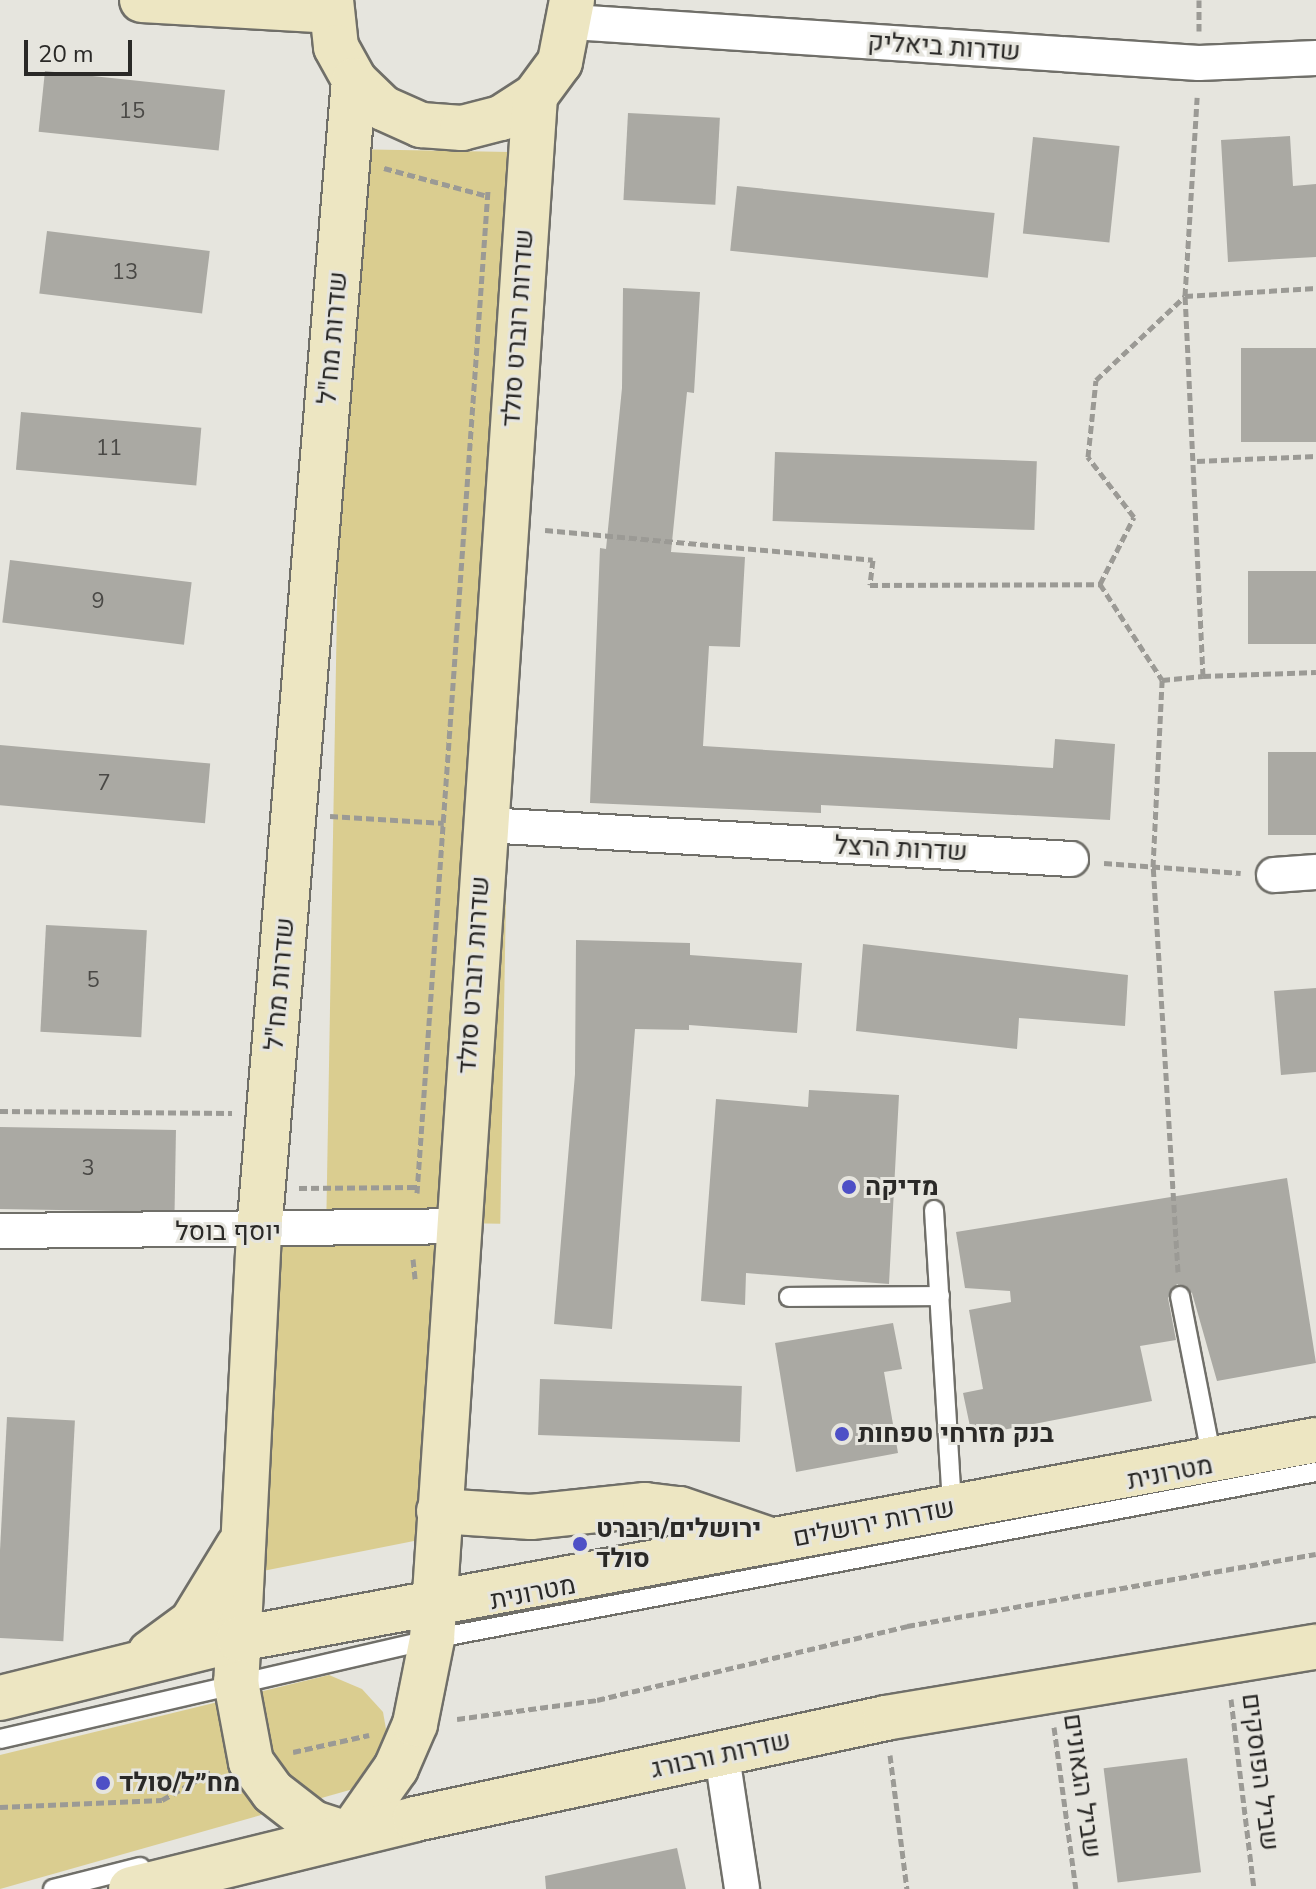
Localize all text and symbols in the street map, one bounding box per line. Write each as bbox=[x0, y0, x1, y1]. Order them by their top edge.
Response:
scale bar bbox=[28, 24, 136, 74]
street label: שדרות ביאליק bbox=[867, 26, 1021, 68]
text: 20 m bbox=[38, 38, 94, 70]
house number: 15 bbox=[119, 99, 145, 125]
street label: שדרות רוברט סולד bbox=[496, 228, 540, 428]
house number: 13 bbox=[112, 260, 138, 286]
street label: שדרות מח"ל bbox=[312, 270, 354, 406]
house number: 11 bbox=[96, 436, 122, 462]
house number: 9 bbox=[91, 589, 105, 615]
house number: 7 bbox=[97, 771, 111, 797]
street label: שדרות הרצל bbox=[834, 830, 968, 868]
street label: שדרות רוברט סולד bbox=[452, 875, 496, 1075]
street label: שדרות מח"ל bbox=[259, 916, 301, 1052]
house number: 5 bbox=[86, 968, 100, 994]
house number: 3 bbox=[81, 1156, 95, 1182]
place label: מדיקה bbox=[865, 1171, 939, 1203]
marker: מדיקה bbox=[840, 1178, 858, 1196]
street label: יוסף בוסל bbox=[175, 1216, 281, 1248]
place label: בנק מזרחי טפחות bbox=[858, 1418, 1054, 1450]
marker: בנק מזרחי טפחות bbox=[833, 1425, 851, 1443]
street label: מטרונית bbox=[1125, 1449, 1215, 1497]
street label: שדרות ירושלים bbox=[790, 1492, 958, 1554]
place label: ירושלים/רוברט סולד bbox=[596, 1513, 761, 1574]
marker: ירושלים/רוברט סולד bbox=[571, 1535, 589, 1553]
street label: מטרונית bbox=[488, 1569, 578, 1617]
street label: שביל הפוסקים bbox=[1235, 1691, 1285, 1853]
street label: שביל הגאונים bbox=[1056, 1712, 1108, 1860]
street label: שדרות ורבורג bbox=[648, 1725, 794, 1785]
place label: מח״ל/סולד bbox=[119, 1767, 240, 1799]
marker: מח״ל/סולד bbox=[94, 1774, 112, 1792]

